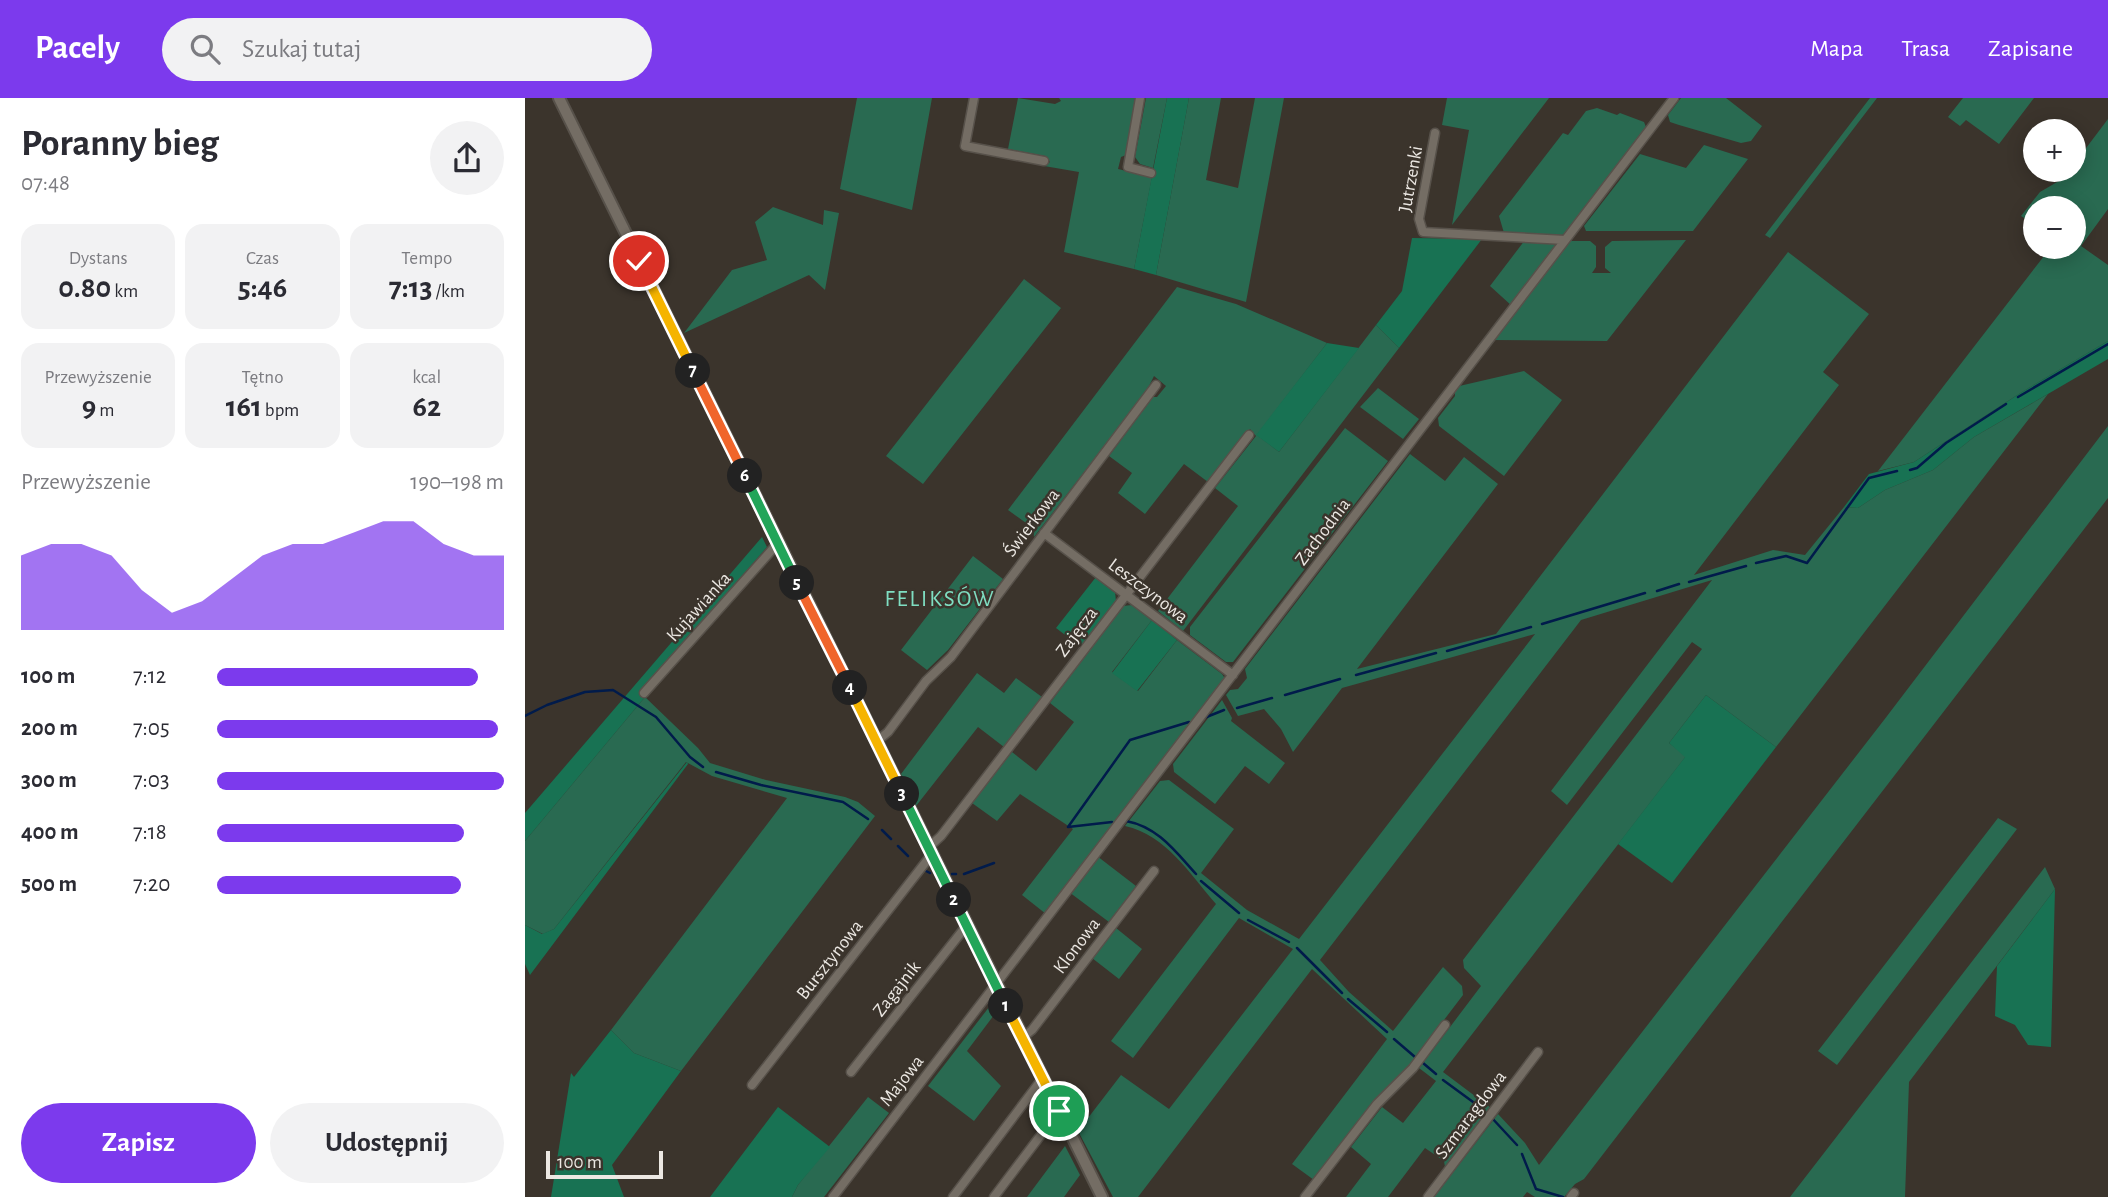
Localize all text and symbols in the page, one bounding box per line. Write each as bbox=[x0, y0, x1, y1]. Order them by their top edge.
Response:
search box bbox=[162, 18, 652, 81]
icon: search bbox=[186, 30, 224, 68]
text: Pacely bbox=[35, 32, 120, 65]
text: Szukaj tutaj bbox=[242, 36, 361, 62]
text: Mapa bbox=[1810, 37, 1863, 61]
text: Trasa bbox=[1901, 37, 1950, 61]
text: Zapisane bbox=[1988, 37, 2073, 61]
map controls bbox=[2023, 119, 2086, 259]
button: + bbox=[2023, 119, 2086, 182]
button: share bbox=[430, 121, 504, 195]
text: Poranny bieg bbox=[21, 125, 219, 163]
street label: Jutrzenki bbox=[1396, 144, 1426, 214]
text: 07:48 bbox=[21, 172, 70, 195]
button: − bbox=[2023, 196, 2086, 259]
pin bbox=[609, 231, 669, 291]
icon: check bbox=[620, 242, 658, 280]
text: Dystans bbox=[69, 249, 128, 268]
text: Czas bbox=[246, 249, 279, 268]
text: Tempo bbox=[401, 249, 452, 268]
text: 0.80 bbox=[58, 273, 111, 303]
text: 5:46 bbox=[238, 273, 287, 303]
text: 7:13 bbox=[389, 273, 432, 303]
text: km bbox=[111, 282, 138, 301]
text: /km bbox=[432, 282, 465, 301]
pin: 7 bbox=[675, 354, 711, 388]
text: 7 bbox=[688, 361, 697, 380]
text: Przewyższenie bbox=[44, 368, 152, 387]
text: Tętno bbox=[241, 368, 284, 387]
text: kcal bbox=[412, 368, 441, 387]
text: 9 bbox=[82, 392, 96, 422]
text: 161 bbox=[226, 392, 262, 422]
text: 62 bbox=[413, 392, 441, 422]
text: m bbox=[96, 401, 115, 420]
text: bpm bbox=[262, 401, 299, 420]
pin: 6 bbox=[727, 458, 763, 494]
text: 6 bbox=[740, 466, 749, 485]
text: Przewyższenie bbox=[21, 471, 151, 494]
text: 190–198 m bbox=[410, 471, 504, 494]
street label: Świerkowa bbox=[999, 484, 1064, 561]
street label: Zachodnia bbox=[1292, 495, 1354, 569]
street label: Leszczynowa bbox=[1105, 555, 1192, 627]
pin: 5 bbox=[779, 566, 815, 601]
street label: Kujawianka bbox=[663, 568, 735, 645]
text: 5 bbox=[792, 573, 801, 592]
district label: FELIKSÓW bbox=[884, 585, 996, 611]
street label: Zajęcza bbox=[1052, 604, 1102, 660]
text: 100 m bbox=[21, 665, 75, 688]
text: 7:12 bbox=[133, 665, 166, 688]
pin: 4 bbox=[833, 670, 867, 706]
text: 4 bbox=[845, 678, 854, 697]
text: 200 m bbox=[21, 717, 78, 740]
text: 7:05 bbox=[133, 717, 170, 740]
text: 300 m bbox=[21, 769, 77, 792]
text: 7:03 bbox=[133, 769, 169, 792]
pin: 3 bbox=[885, 776, 919, 812]
text: 3 bbox=[897, 784, 906, 803]
text: 400 m bbox=[21, 821, 79, 844]
text: 7:18 bbox=[133, 821, 167, 844]
text: 500 m bbox=[21, 873, 77, 896]
text: 7:20 bbox=[133, 873, 170, 896]
pin: 2 bbox=[937, 882, 971, 918]
text: 2 bbox=[949, 890, 958, 909]
street label: Klonowa bbox=[1050, 914, 1104, 977]
street label: Bursztynowa bbox=[793, 917, 867, 1003]
street label: Zagajnik bbox=[870, 957, 925, 1020]
pin: 1 bbox=[988, 988, 1023, 1024]
text: 1 bbox=[1002, 996, 1009, 1015]
street label: Majowa bbox=[876, 1052, 928, 1110]
street label: Szmaragdowa bbox=[1432, 1067, 1510, 1163]
pin bbox=[1029, 1081, 1089, 1141]
icon: arrive bbox=[1040, 1092, 1078, 1130]
button: Zapisz bbox=[21, 1103, 256, 1183]
button: Udostępnij bbox=[270, 1103, 504, 1183]
scale bar bbox=[546, 1148, 663, 1180]
text: 100 m bbox=[557, 1153, 602, 1172]

